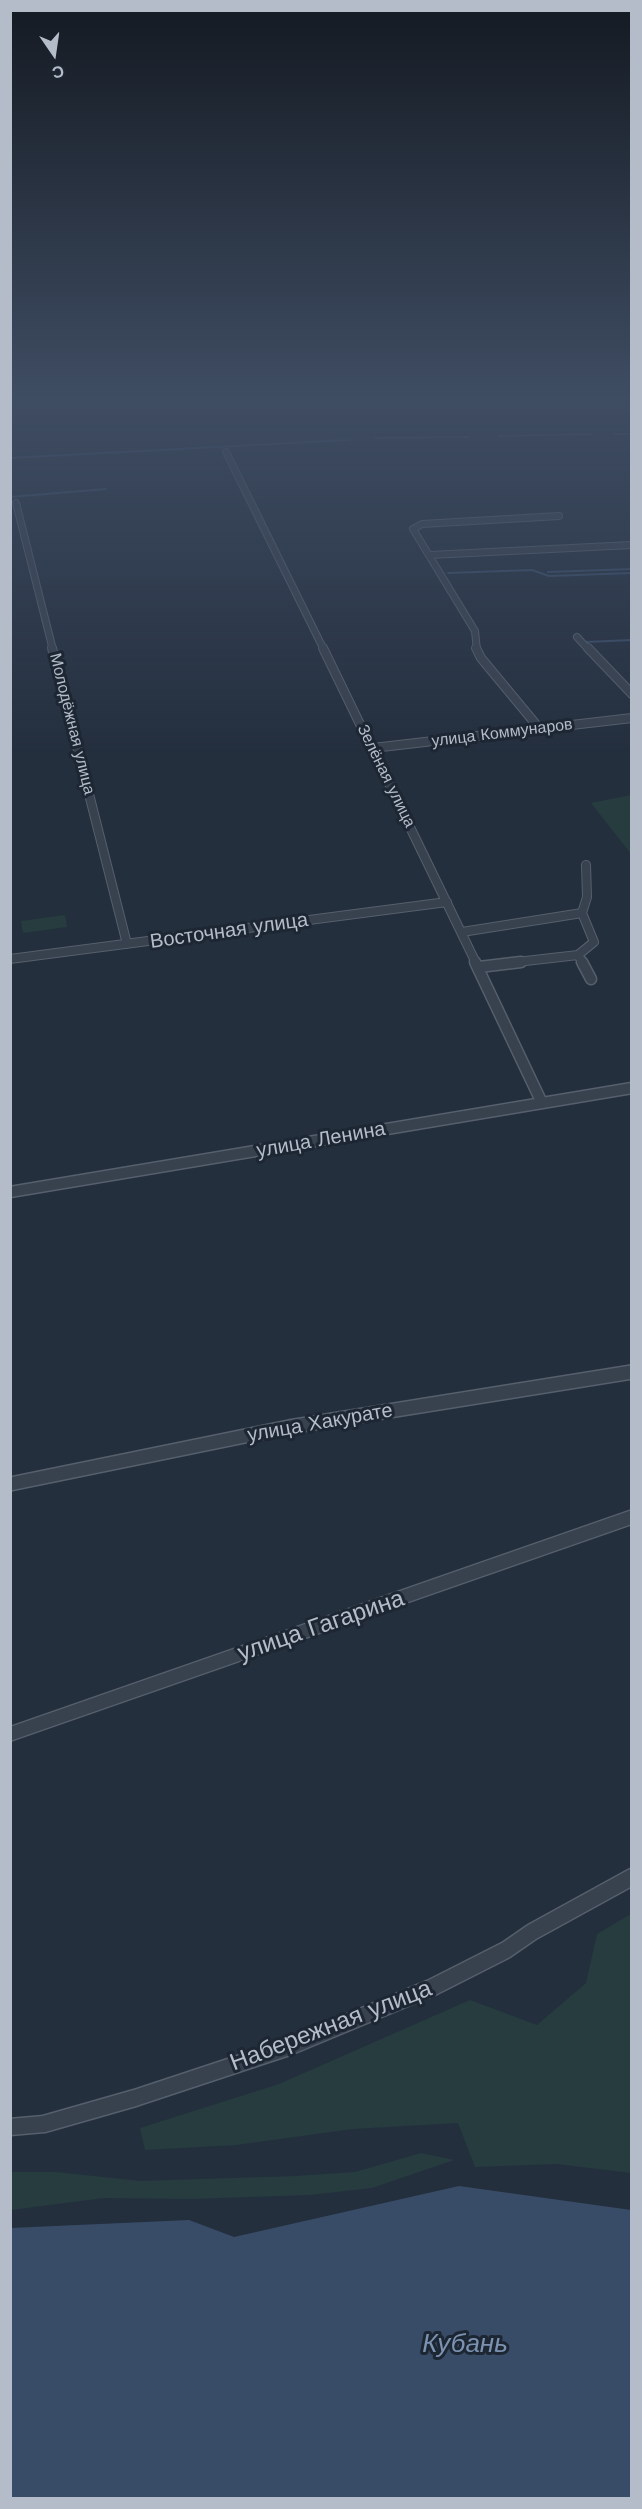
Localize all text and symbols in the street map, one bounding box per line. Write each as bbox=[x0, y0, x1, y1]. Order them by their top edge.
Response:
north arrow bbox=[24, 24, 84, 84]
text: С bbox=[50, 61, 66, 83]
street label: Молодёжная улица bbox=[45, 651, 99, 797]
street label: улица Коммунаров bbox=[430, 715, 574, 751]
street label: Зелёная улица bbox=[353, 721, 419, 831]
street label: Восточная улица bbox=[148, 908, 310, 954]
street label: улица Ленина bbox=[255, 1117, 387, 1163]
street label: улица Хакурате bbox=[246, 1398, 394, 1448]
street label: улица Гагарина bbox=[234, 1584, 408, 1668]
street label: Набережная улица bbox=[226, 1974, 436, 2078]
water label: Кубань bbox=[422, 2328, 508, 2360]

